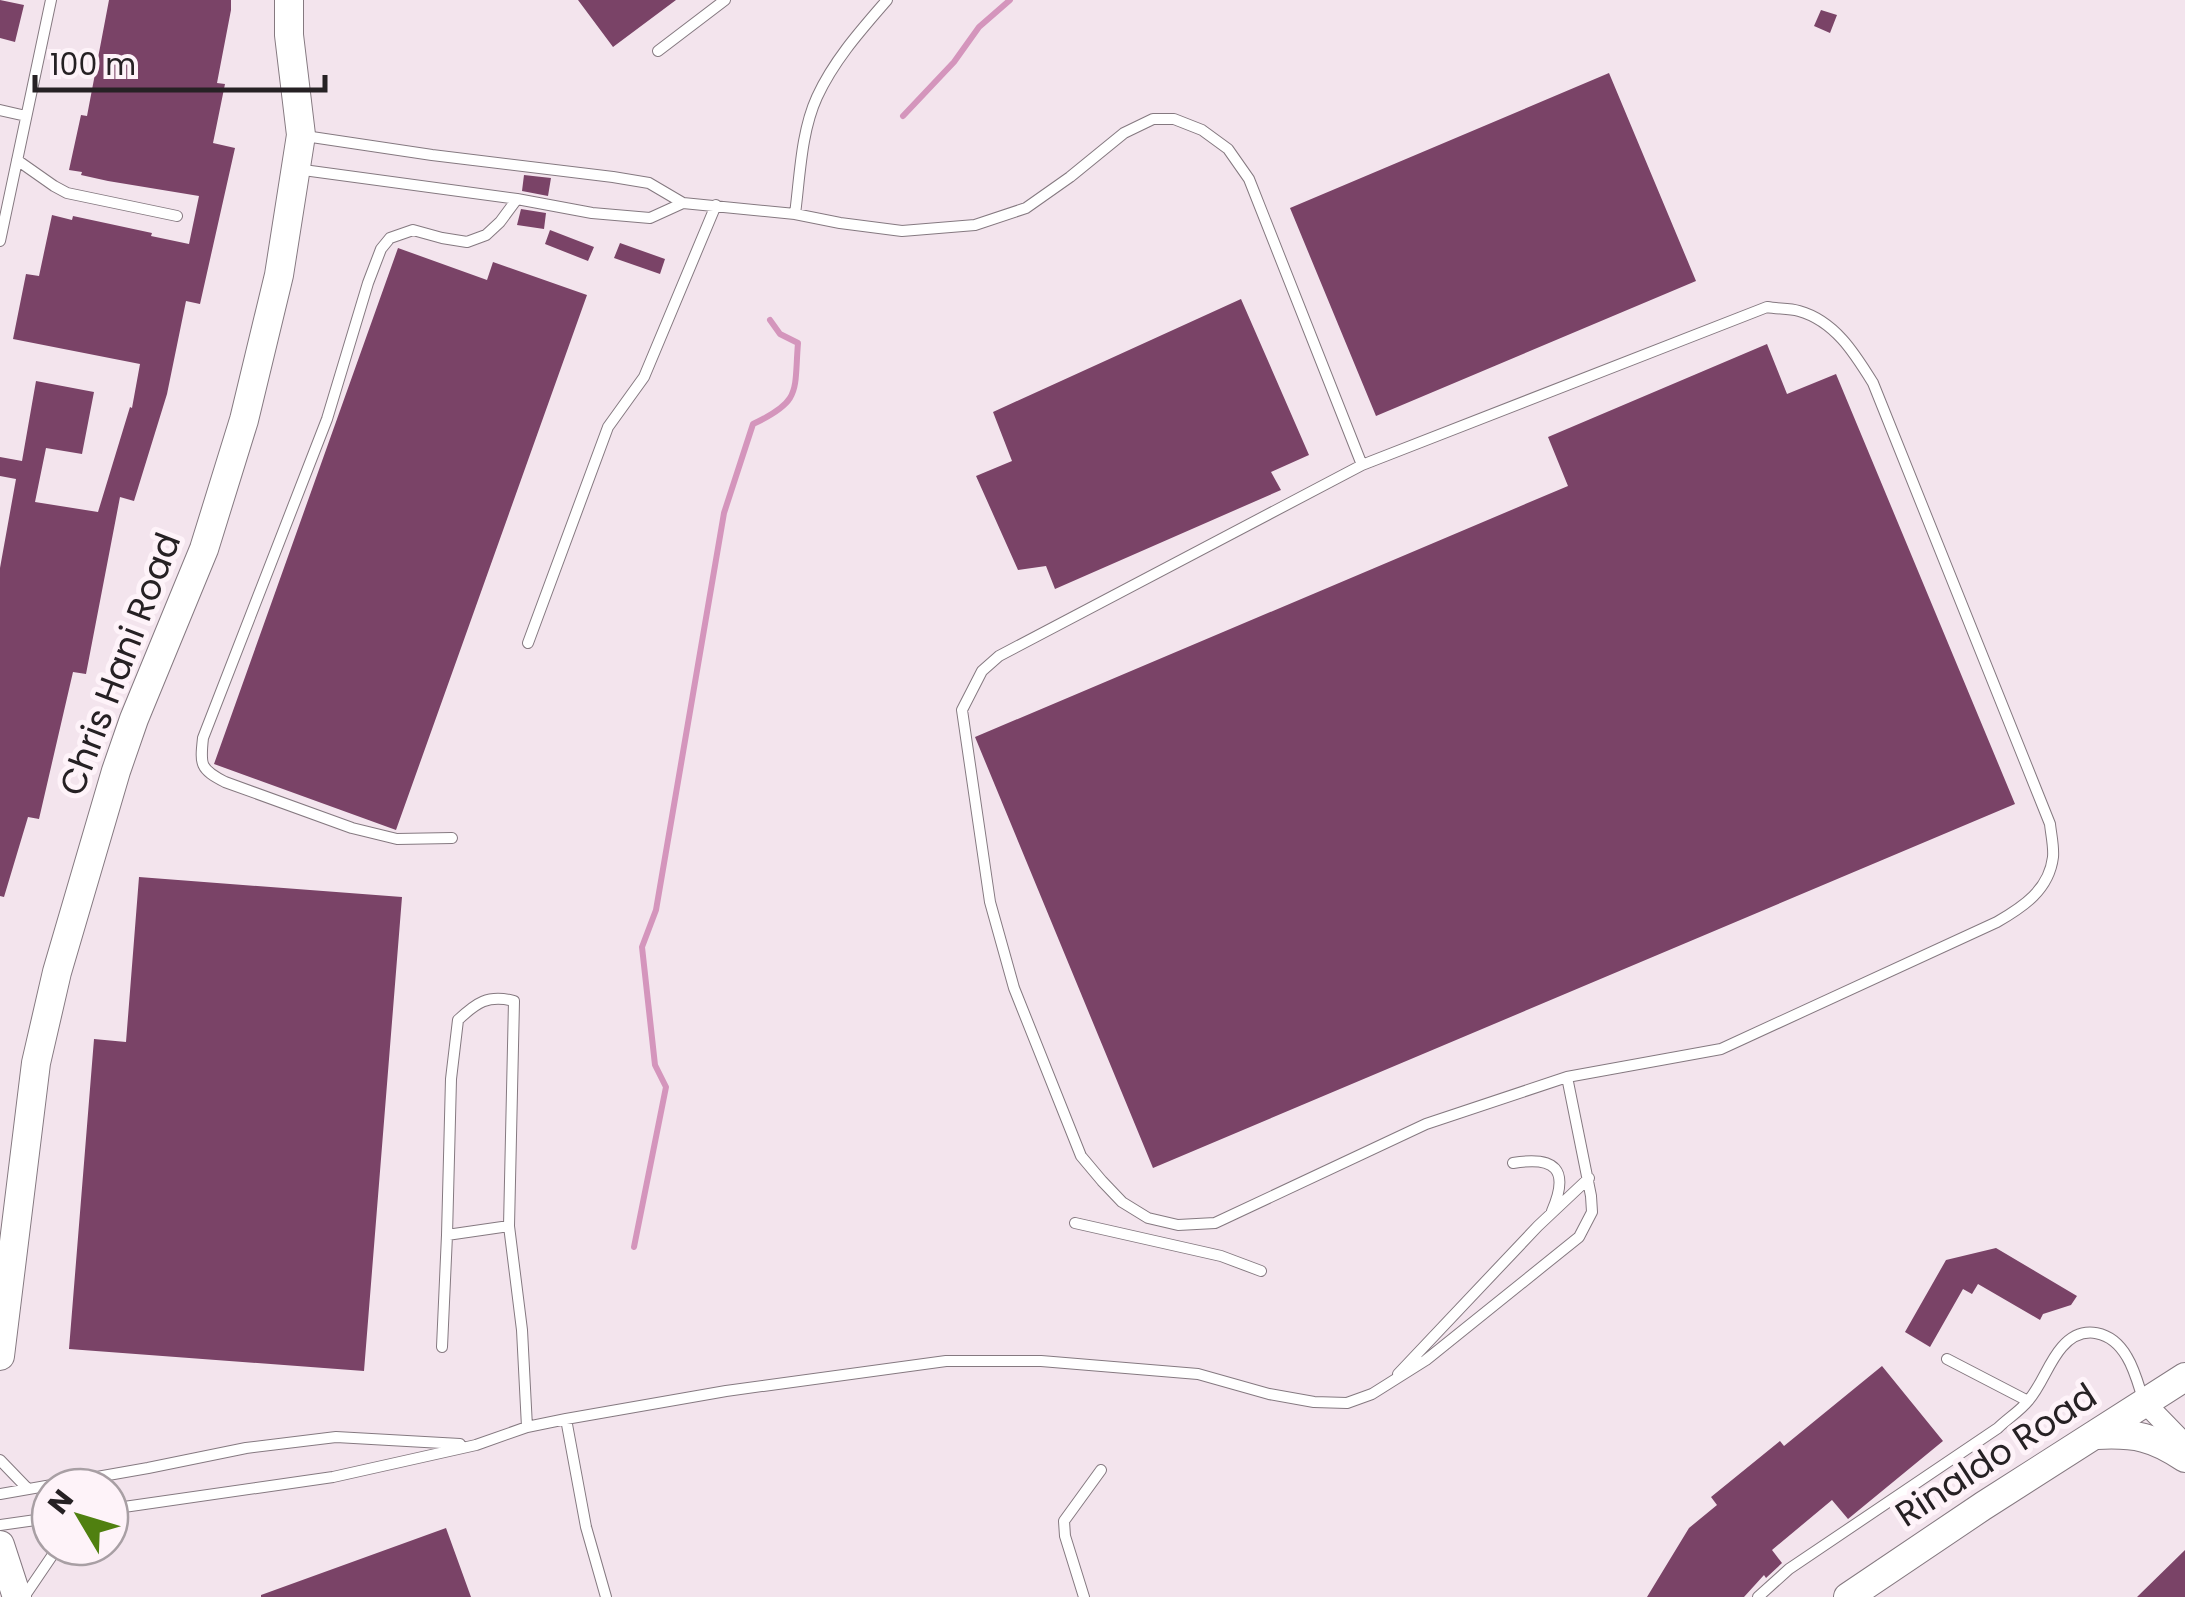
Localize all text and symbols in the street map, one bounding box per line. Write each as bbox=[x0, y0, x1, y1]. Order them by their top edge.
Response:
scale bar bbox=[35, 30, 325, 92]
text: 100 m bbox=[50, 43, 136, 86]
street label: Chris Hani Road bbox=[47, 525, 192, 802]
street label: Rinaldo Road bbox=[1886, 1371, 2106, 1538]
north arrow bbox=[30, 1467, 130, 1567]
text: N bbox=[39, 1482, 83, 1522]

